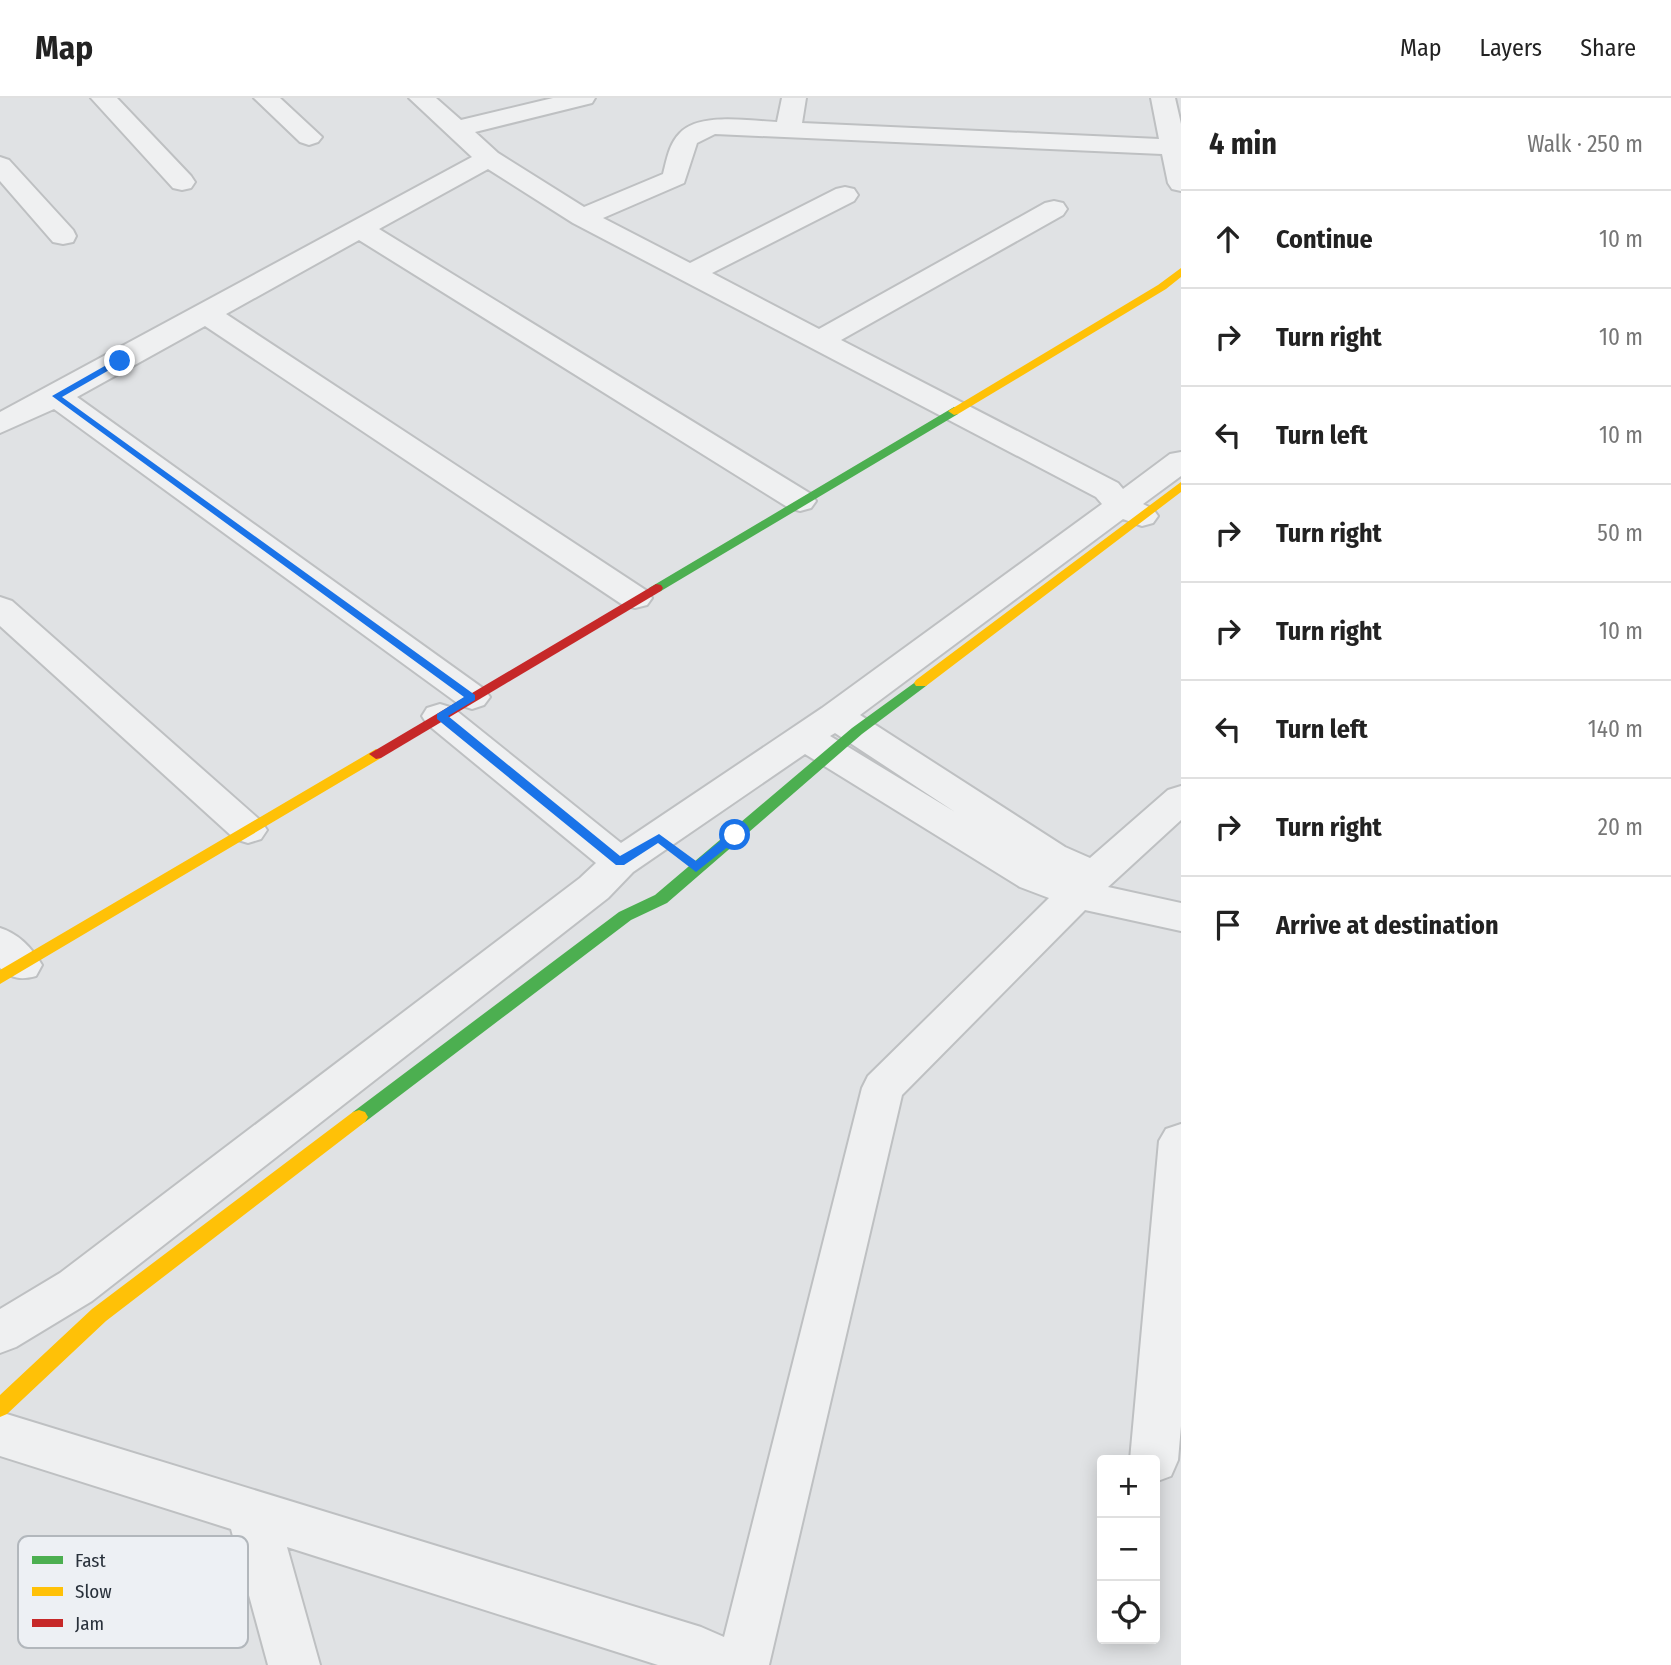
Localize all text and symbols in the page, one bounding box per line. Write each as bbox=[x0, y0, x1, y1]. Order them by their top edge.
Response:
text: Map bbox=[35, 28, 93, 68]
text: Map bbox=[1400, 34, 1442, 62]
text: Layers bbox=[1480, 34, 1542, 62]
text: Share bbox=[1580, 34, 1636, 62]
text: 4 min bbox=[1209, 126, 1277, 162]
text: Walk · 250 m bbox=[1527, 130, 1643, 158]
icon: ahead bbox=[1209, 220, 1247, 258]
text: Continue bbox=[1276, 224, 1373, 255]
text: 10 m bbox=[1599, 225, 1643, 253]
icon: right bbox=[1209, 318, 1247, 356]
text: Turn right bbox=[1276, 322, 1382, 353]
text: 10 m bbox=[1599, 323, 1643, 351]
route end bbox=[104, 345, 135, 376]
icon: left bbox=[1209, 416, 1247, 454]
text: Turn left bbox=[1276, 420, 1368, 451]
text: 10 m bbox=[1599, 421, 1643, 449]
icon: right bbox=[1209, 514, 1247, 552]
text: Turn right bbox=[1276, 518, 1382, 549]
text: 50 m bbox=[1597, 519, 1643, 547]
icon: right bbox=[1209, 612, 1247, 650]
text: Turn right bbox=[1276, 616, 1382, 647]
text: 10 m bbox=[1599, 617, 1643, 645]
icon: left bbox=[1209, 710, 1247, 748]
text: Turn left bbox=[1276, 714, 1368, 745]
text: 140 m bbox=[1588, 715, 1643, 743]
icon: right bbox=[1209, 808, 1247, 846]
text: Turn right bbox=[1276, 812, 1382, 843]
text: 20 m bbox=[1598, 813, 1643, 841]
route start bbox=[719, 819, 750, 850]
icon: arrive bbox=[1209, 906, 1247, 944]
text: Arrive at destination bbox=[1276, 910, 1499, 941]
map controls bbox=[1097, 1455, 1160, 1644]
button: + bbox=[1097, 1455, 1160, 1518]
button: − bbox=[1097, 1518, 1160, 1581]
legend bbox=[18, 1536, 248, 1648]
text: Fast bbox=[75, 1549, 106, 1572]
text: Slow bbox=[75, 1580, 112, 1603]
button: locate bbox=[1097, 1581, 1160, 1644]
text: Jam bbox=[75, 1612, 104, 1635]

